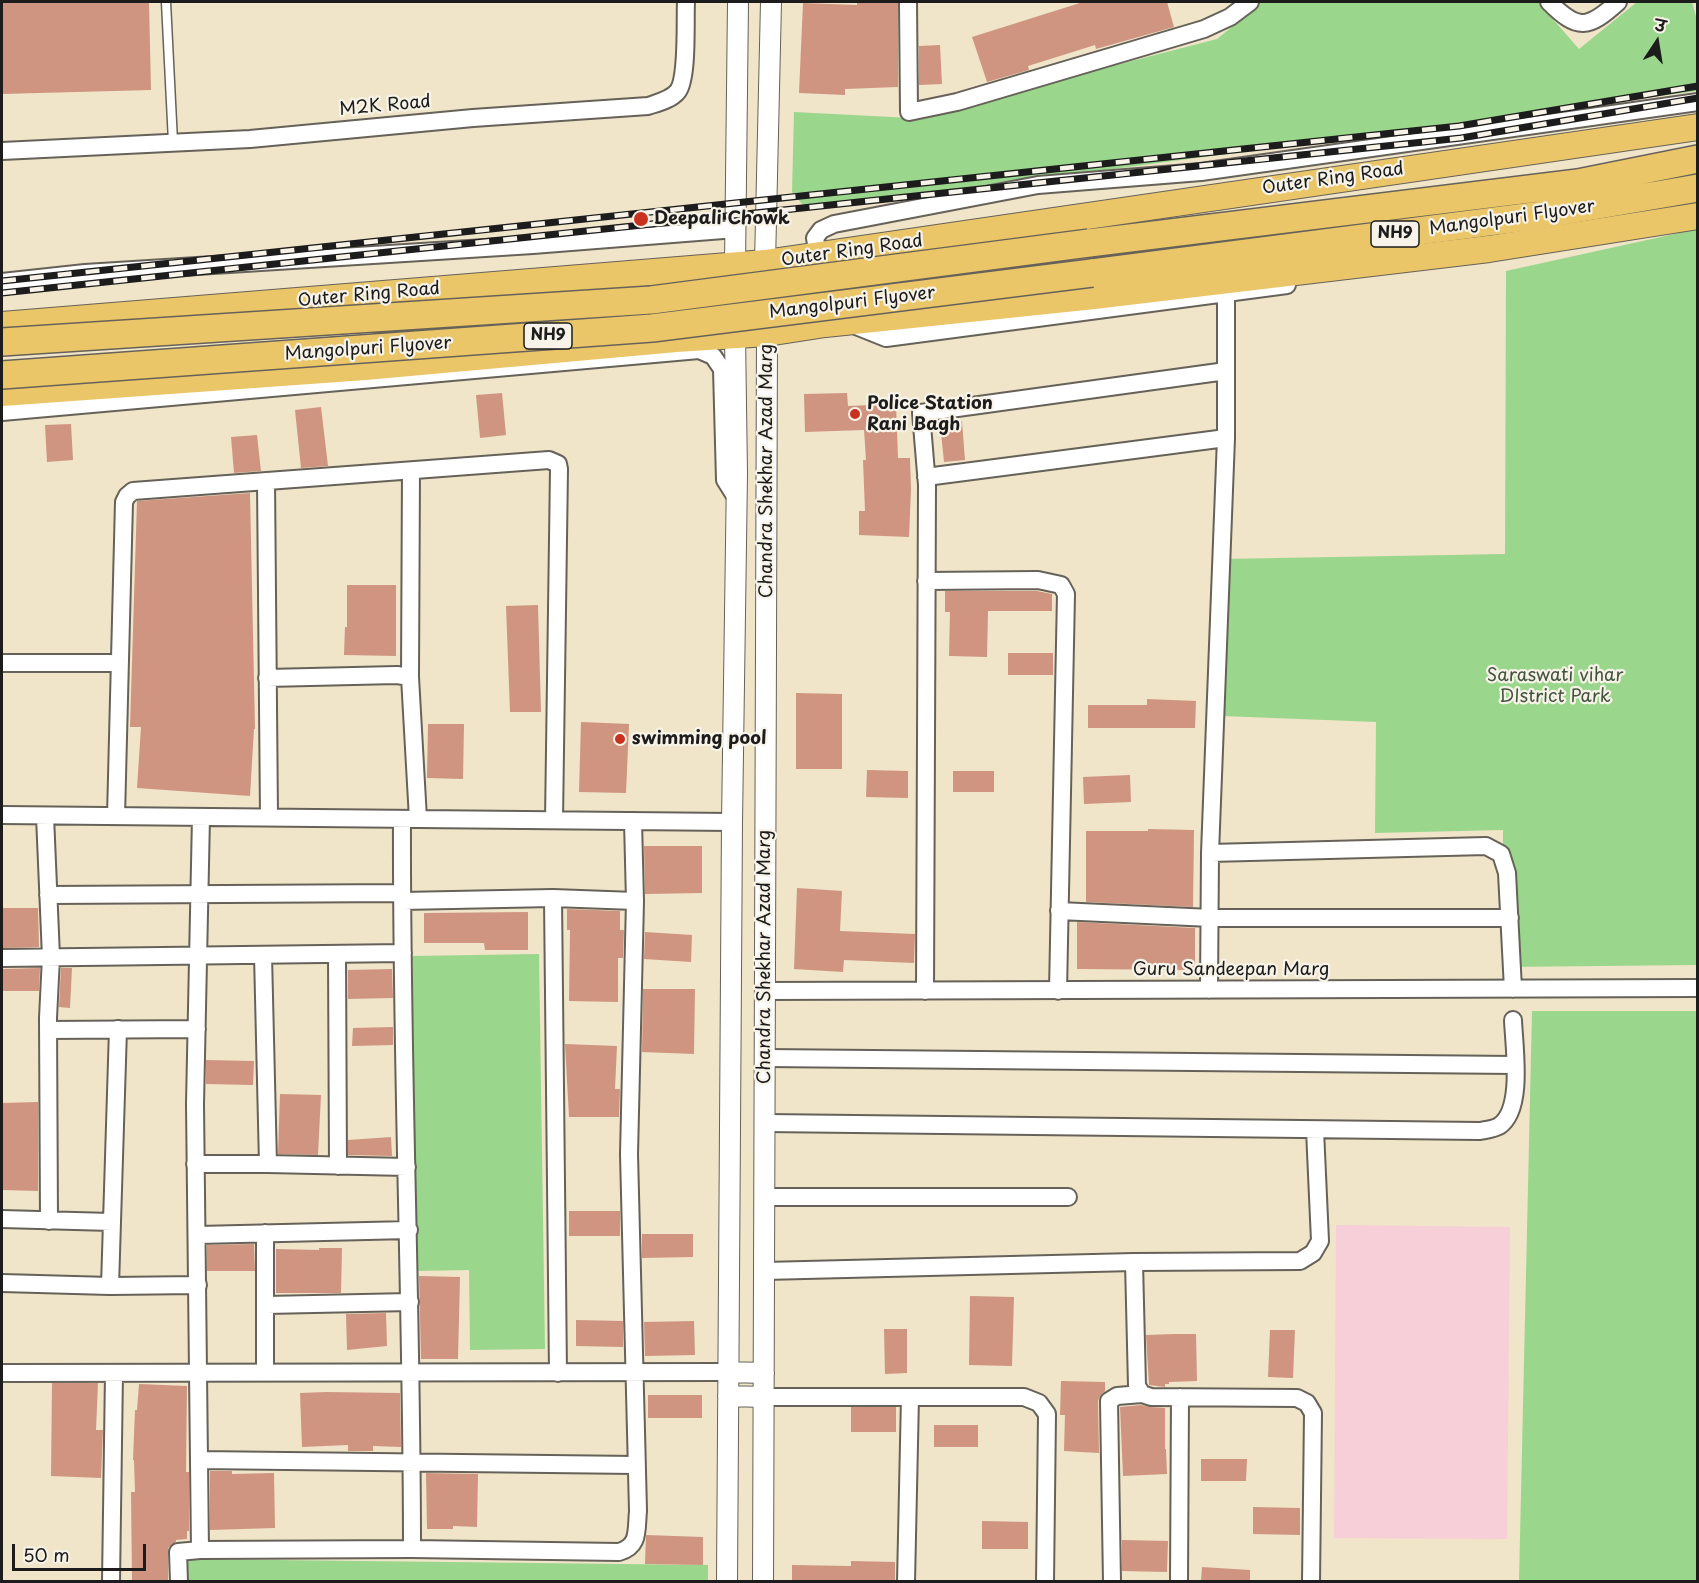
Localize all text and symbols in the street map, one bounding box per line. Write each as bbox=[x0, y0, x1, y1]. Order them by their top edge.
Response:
north arrow bbox=[1627, 12, 1687, 72]
text: उ bbox=[1653, 12, 1668, 37]
street label: M2K Road bbox=[338, 91, 432, 121]
street label: Outer Ring Road bbox=[1261, 158, 1405, 200]
street label: Mangolpuri Flyover bbox=[1428, 196, 1596, 240]
place label: Deepali Chowk bbox=[654, 208, 790, 230]
marker: Deepali Chowk bbox=[632, 210, 650, 228]
road number: NH9 bbox=[1371, 221, 1419, 247]
street label: Outer Ring Road bbox=[780, 230, 924, 272]
street label: Outer Ring Road bbox=[297, 278, 441, 312]
street label: Mangolpuri Flyover bbox=[768, 282, 936, 324]
road number: NH9 bbox=[524, 323, 572, 349]
street label: Mangolpuri Flyover bbox=[284, 332, 452, 366]
street label: Chandra Shekhar Azad Marg bbox=[756, 344, 778, 598]
place label: Police Station Rani Bagh bbox=[867, 393, 993, 436]
marker: Police Station Rani Bagh bbox=[848, 407, 862, 421]
park label: Saraswati vihar DIstrict Park bbox=[1487, 665, 1623, 708]
place label: swimming pool bbox=[632, 728, 766, 750]
marker: swimming pool bbox=[613, 732, 627, 746]
street label: Chandra Shekhar Azad Marg bbox=[754, 830, 776, 1084]
street label: Guru Sandeepan Marg bbox=[1133, 959, 1329, 981]
scale bar bbox=[15, 1532, 148, 1570]
text: 50 m bbox=[23, 1541, 70, 1568]

